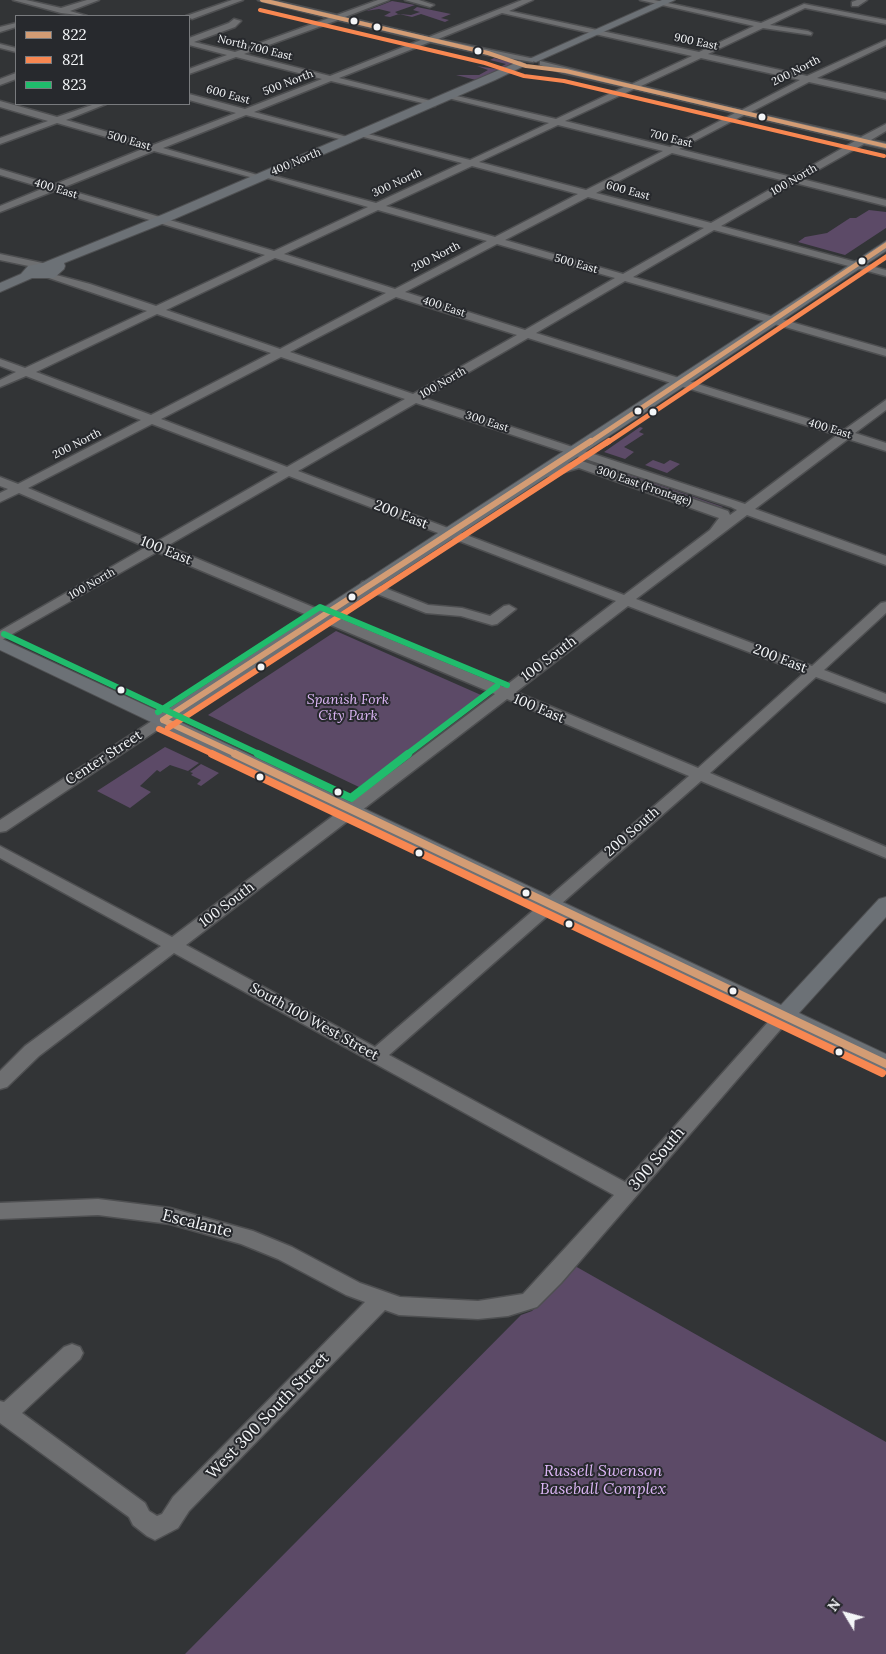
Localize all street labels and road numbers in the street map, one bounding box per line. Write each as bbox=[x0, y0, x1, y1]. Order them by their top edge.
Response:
street label: 900 East bbox=[673, 31, 719, 53]
street label: North 700 East bbox=[216, 32, 294, 64]
street label: 200 North bbox=[769, 53, 823, 89]
street label: 500 North bbox=[261, 67, 315, 99]
street label: 600 East bbox=[205, 83, 251, 107]
street label: 700 East bbox=[648, 127, 694, 151]
street label: 500 East bbox=[106, 129, 152, 153]
street label: 400 North bbox=[269, 146, 323, 178]
street label: 100 North bbox=[769, 162, 819, 198]
street label: 300 North bbox=[370, 166, 424, 200]
street label: 400 East bbox=[33, 176, 79, 202]
street label: 600 East bbox=[605, 179, 651, 203]
street label: 200 North bbox=[409, 239, 463, 275]
street label: 500 East bbox=[553, 252, 599, 276]
street label: 400 East bbox=[421, 294, 467, 320]
street label: 100 North bbox=[418, 365, 468, 401]
street label: 300 East bbox=[464, 409, 510, 435]
street label: 400 East bbox=[807, 416, 853, 442]
street label: 200 North bbox=[50, 426, 104, 462]
street label: 300 East (Frontage) bbox=[595, 464, 693, 508]
street label: 200 East bbox=[372, 497, 430, 533]
street label: 100 East bbox=[138, 533, 194, 569]
street label: 100 North bbox=[67, 566, 117, 602]
street label: 100 South bbox=[518, 633, 580, 685]
street label: 200 East bbox=[751, 641, 809, 677]
street label: 100 East bbox=[511, 691, 567, 727]
street label: Center Street bbox=[62, 727, 146, 789]
street label: 200 South bbox=[601, 804, 663, 860]
street label: 100 South bbox=[196, 879, 258, 931]
street label: South 100 West Street bbox=[247, 980, 381, 1064]
street label: 300 South bbox=[625, 1123, 689, 1195]
street label: Escalante bbox=[160, 1206, 234, 1242]
street label: West 300 South Street bbox=[203, 1349, 333, 1483]

